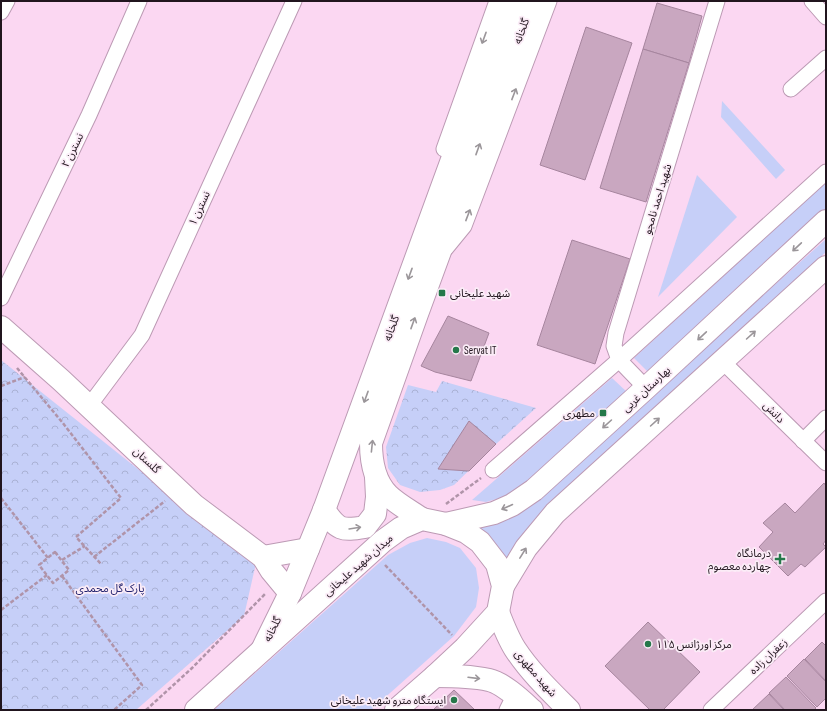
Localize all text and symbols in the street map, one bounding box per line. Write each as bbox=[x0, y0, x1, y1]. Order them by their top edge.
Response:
street label: گلخانه bbox=[511, 16, 532, 46]
one-way arrow bbox=[480, 31, 487, 44]
one-way arrow bbox=[511, 88, 519, 100]
street label: نسترن ۲ bbox=[59, 131, 86, 169]
one-way arrow bbox=[475, 143, 483, 155]
street label: شهید احمد نامجو bbox=[641, 162, 675, 236]
street label: نسترن ۱ bbox=[186, 189, 213, 227]
one-way arrow bbox=[465, 210, 473, 222]
one-way arrow bbox=[792, 243, 803, 252]
one-way arrow bbox=[406, 268, 414, 280]
place label: شهید علیخانی bbox=[450, 287, 510, 300]
marker: شهید علیخانی bbox=[437, 288, 447, 298]
street label: گلخانه bbox=[381, 313, 402, 343]
one-way arrow bbox=[410, 318, 418, 330]
one-way arrow bbox=[746, 330, 756, 339]
one-way arrow bbox=[698, 331, 708, 340]
place label: Servat IT bbox=[464, 344, 497, 357]
marker: Servat IT bbox=[451, 345, 461, 355]
street label: بهارستان غربی bbox=[619, 364, 673, 415]
one-way arrow bbox=[361, 390, 369, 402]
street label: دانش bbox=[760, 399, 787, 426]
place label: مطهری bbox=[563, 407, 595, 420]
marker: مطهری bbox=[598, 408, 608, 418]
one-way arrow bbox=[650, 417, 660, 426]
one-way arrow bbox=[602, 420, 612, 429]
one-way arrow bbox=[368, 440, 375, 453]
street label: گلستان bbox=[131, 445, 163, 476]
one-way arrow bbox=[501, 504, 513, 511]
one-way arrow bbox=[348, 524, 361, 532]
street label: میدان شهید علیخانی bbox=[321, 532, 396, 599]
one-way arrow bbox=[520, 547, 528, 559]
place label: درمانگاه چهارده معصوم bbox=[708, 547, 772, 574]
marker: درمانگاه چهارده معصوم bbox=[774, 553, 786, 565]
park label: پارک گل محمدی bbox=[75, 582, 145, 596]
street label: گلخانه bbox=[261, 614, 284, 644]
street label: زعفران زاده bbox=[747, 636, 790, 677]
place label: مرکز اورژانس ۱۱۵ bbox=[656, 638, 732, 651]
marker: مرکز اورژانس ۱۱۵ bbox=[643, 639, 653, 649]
street label: شهید مطهری bbox=[512, 647, 560, 700]
one-way arrow bbox=[467, 674, 480, 682]
place label: ایستگاه مترو شهید علیخانی bbox=[331, 694, 446, 707]
marker: ایستگاه مترو شهید علیخانی bbox=[449, 695, 459, 705]

